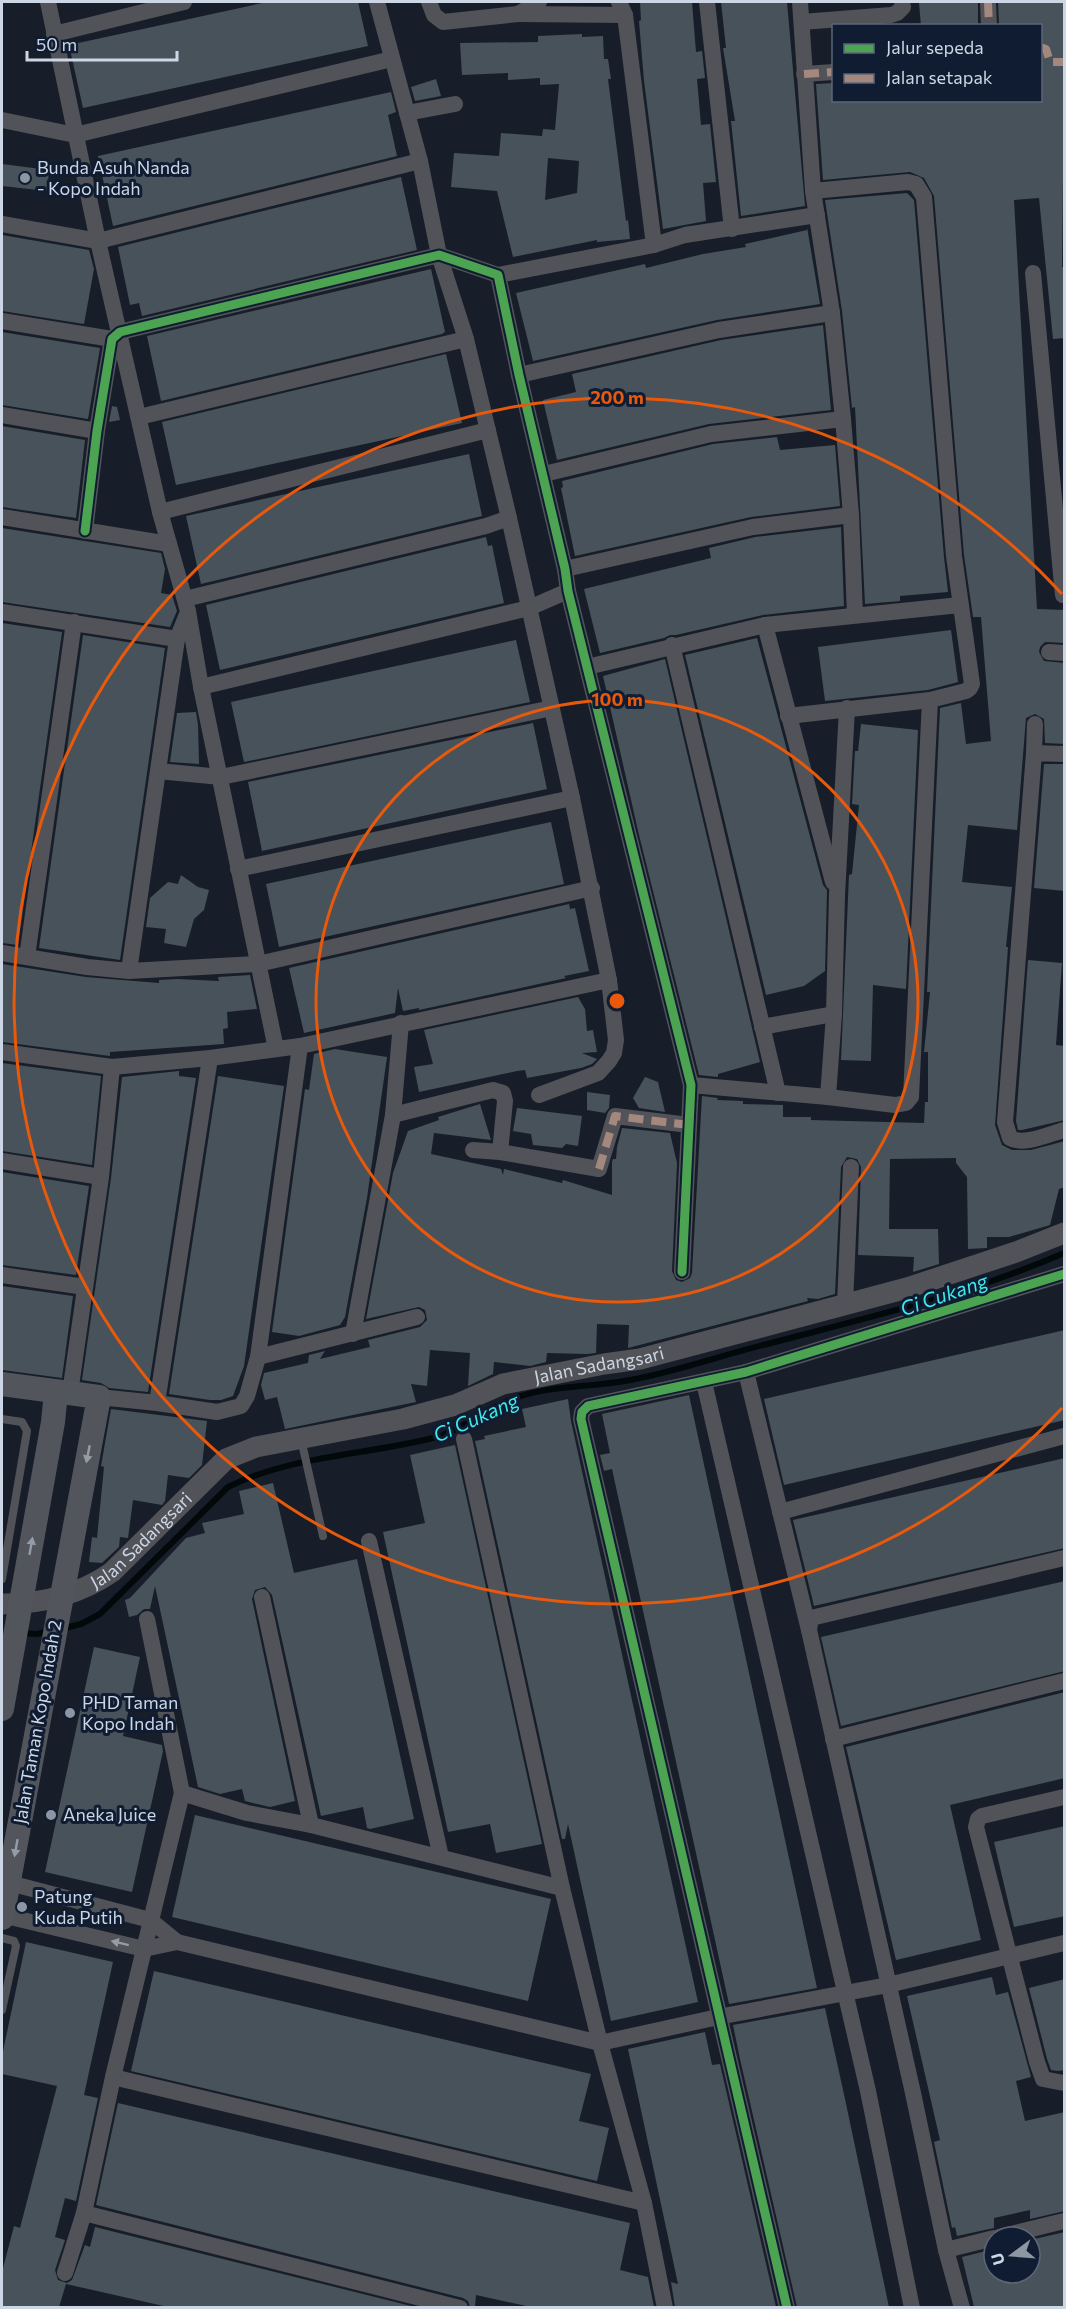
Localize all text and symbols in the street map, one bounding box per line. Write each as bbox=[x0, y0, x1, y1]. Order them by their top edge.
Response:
scale bar bbox=[27, 24, 177, 62]
legend bbox=[832, 24, 1042, 102]
text: 50 m bbox=[36, 33, 77, 55]
text: Jalur sepeda bbox=[886, 36, 984, 58]
text: Jalan setapak bbox=[886, 66, 993, 88]
place label: Bunda Asuh Nanda - Kopo Indah bbox=[37, 156, 190, 199]
marker: Bunda Asuh Nanda - Kopo Indah bbox=[18, 171, 32, 185]
text: 200 m bbox=[590, 386, 644, 408]
text: 100 m bbox=[591, 688, 643, 710]
centre of rings bbox=[607, 991, 627, 1011]
water label: Ci Cukang bbox=[897, 1268, 992, 1320]
street label: Jalan Sadangsari bbox=[532, 1341, 666, 1388]
water label: Ci Cukang bbox=[429, 1387, 523, 1447]
one-way arrow bbox=[83, 1445, 92, 1464]
street label: Jalan Sadangsari bbox=[86, 1487, 196, 1593]
one-way arrow bbox=[27, 1537, 36, 1556]
street label: Jalan Taman Kopo Indah 2 bbox=[8, 1618, 66, 1825]
place label: PHD Taman Kopo Indah bbox=[82, 1691, 178, 1734]
marker: PHD Taman Kopo Indah bbox=[63, 1706, 77, 1720]
place label: Aneka Juice bbox=[63, 1803, 156, 1825]
marker: Aneka Juice bbox=[44, 1808, 58, 1822]
one-way arrow bbox=[11, 1839, 20, 1858]
place label: Patung Kuda Putih bbox=[34, 1885, 123, 1928]
marker: Patung Kuda Putih bbox=[15, 1900, 29, 1914]
one-way arrow bbox=[110, 1937, 129, 1947]
north arrow bbox=[982, 2225, 1042, 2285]
text: U bbox=[986, 2251, 1008, 2267]

